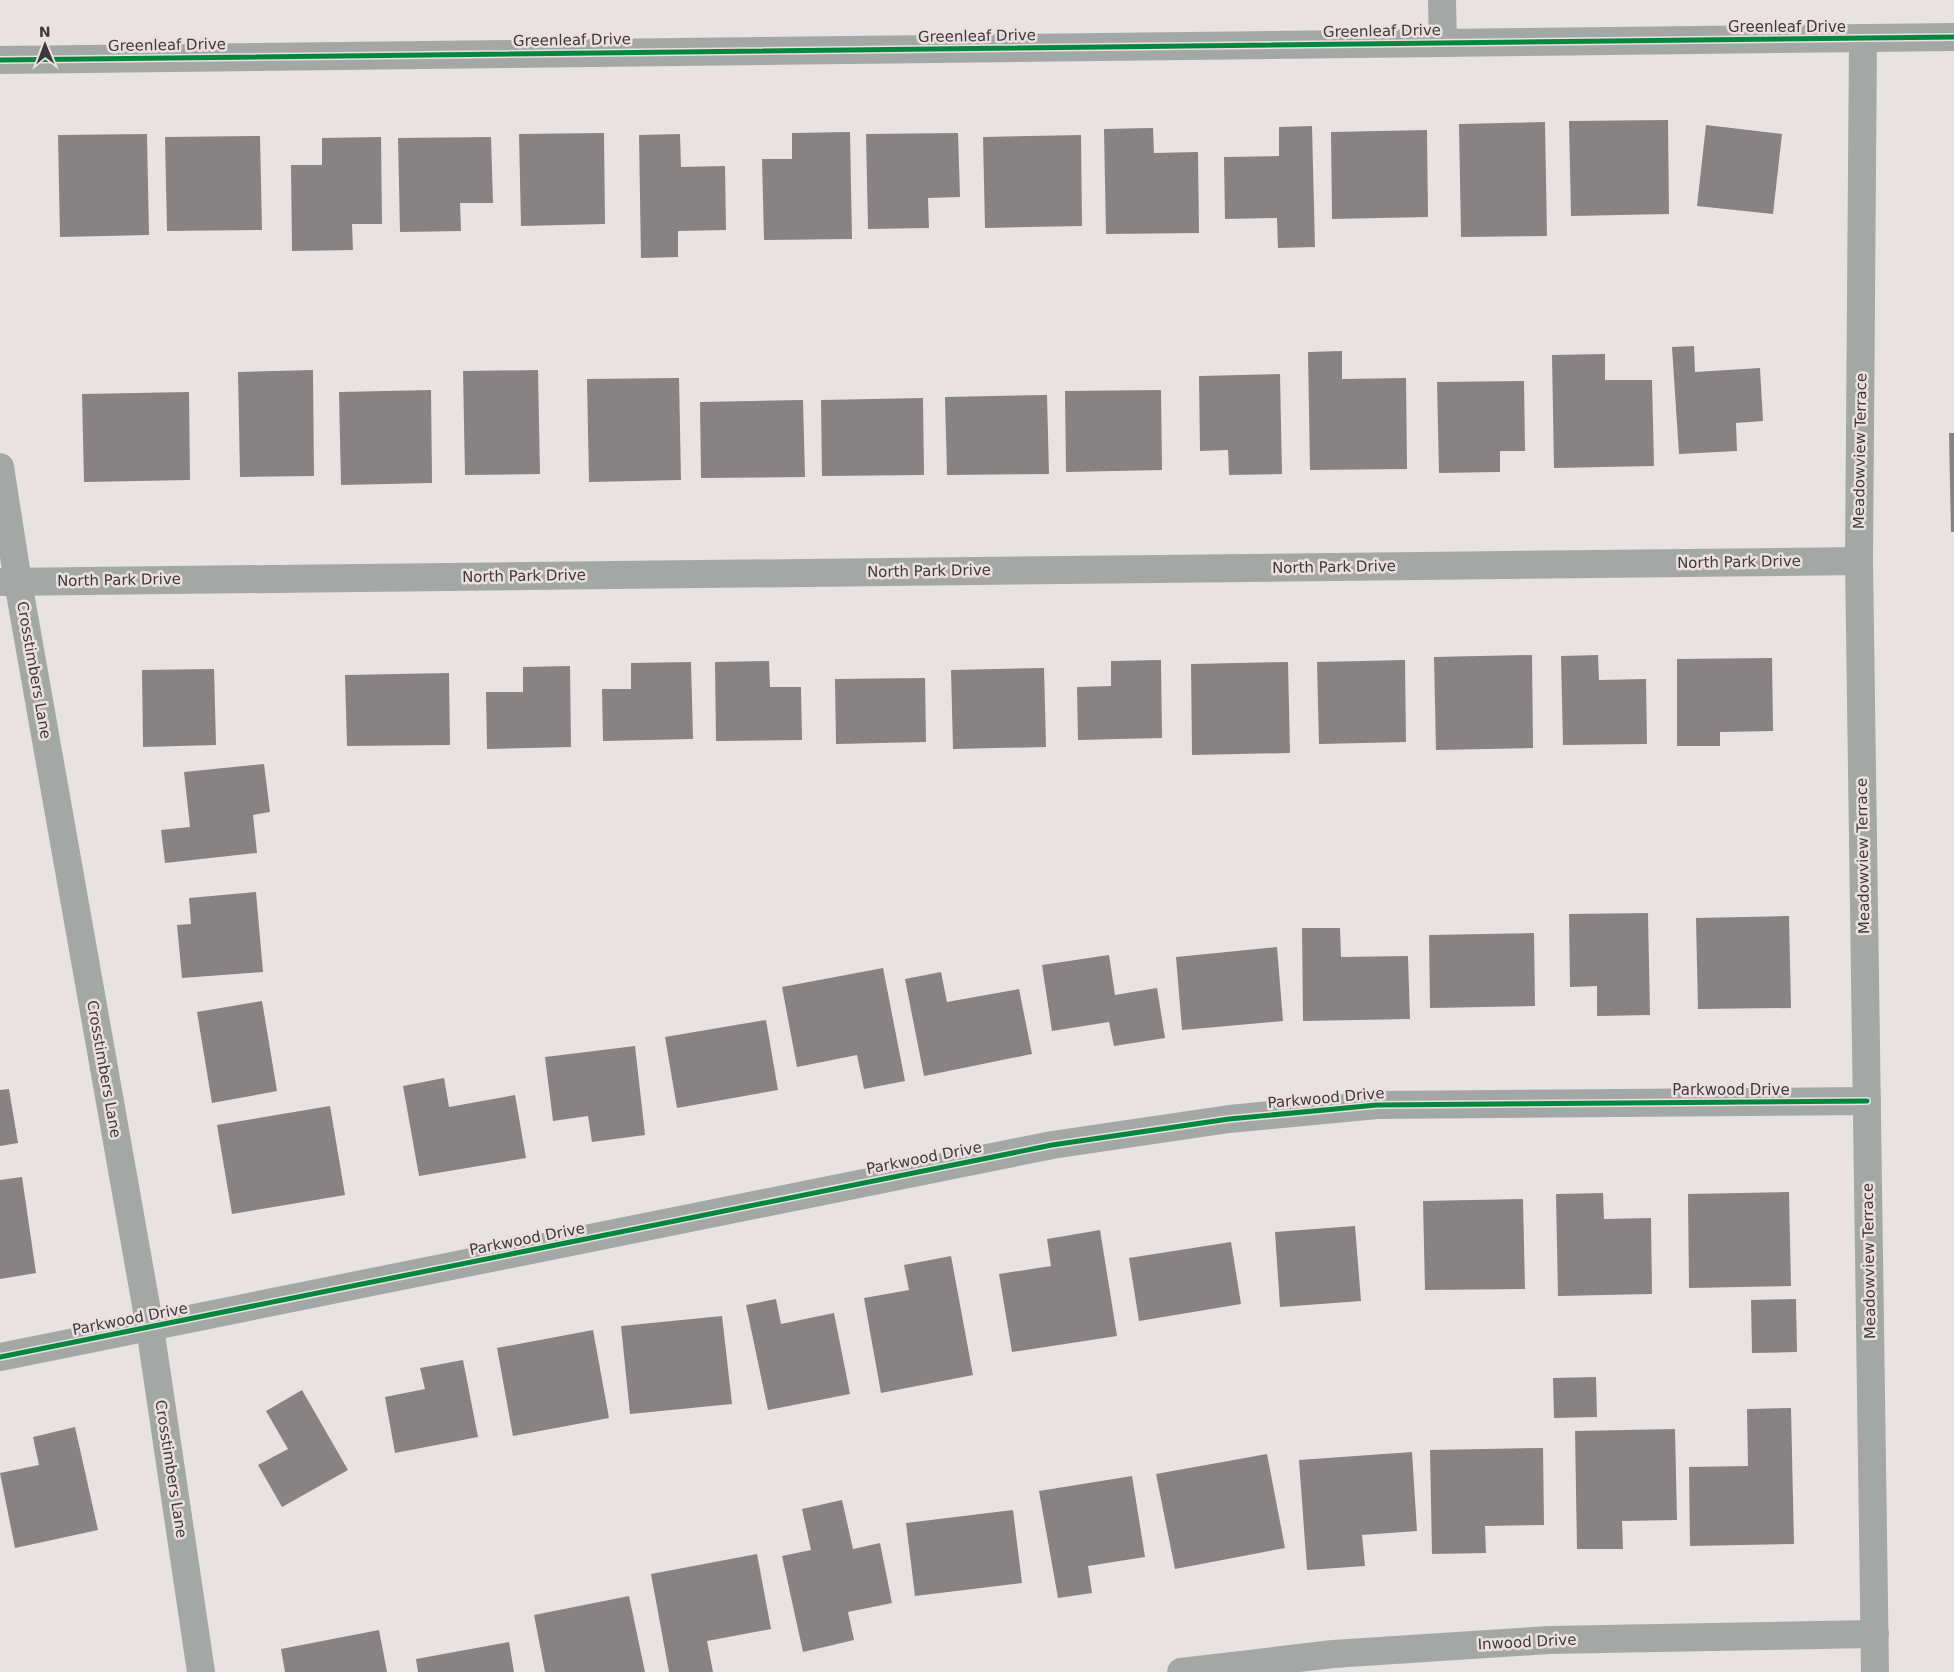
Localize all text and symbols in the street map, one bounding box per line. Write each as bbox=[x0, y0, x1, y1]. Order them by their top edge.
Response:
street label: Greenleaf Drive bbox=[1728, 18, 1846, 36]
north arrow bbox=[20, 20, 70, 70]
street label: Greenleaf Drive bbox=[1323, 21, 1441, 41]
text: N bbox=[39, 24, 51, 40]
street label: Greenleaf Drive bbox=[918, 26, 1036, 46]
street label: Greenleaf Drive bbox=[513, 30, 631, 50]
street label: Greenleaf Drive bbox=[108, 35, 226, 55]
street label: Meadowview Terrace bbox=[1850, 373, 1870, 529]
street label: North Park Drive bbox=[1677, 552, 1801, 572]
street label: North Park Drive bbox=[1272, 557, 1396, 577]
street label: North Park Drive bbox=[867, 561, 991, 581]
street label: North Park Drive bbox=[462, 566, 586, 586]
street label: North Park Drive bbox=[57, 570, 181, 590]
street label: Crosstimbers Lane bbox=[13, 600, 55, 740]
street label: Meadowview Terrace bbox=[1853, 778, 1873, 934]
street label: Crosstimbers Lane bbox=[83, 999, 125, 1139]
street label: Parkwood Drive bbox=[1672, 1081, 1790, 1099]
street label: Parkwood Drive bbox=[1267, 1084, 1385, 1112]
street label: Parkwood Drive bbox=[865, 1138, 983, 1178]
street label: Meadowview Terrace bbox=[1859, 1183, 1879, 1339]
street label: Parkwood Drive bbox=[468, 1219, 586, 1259]
street label: Parkwood Drive bbox=[71, 1299, 189, 1339]
street label: Crosstimbers Lane bbox=[151, 1399, 191, 1539]
street label: Inwood Drive bbox=[1477, 1630, 1577, 1654]

